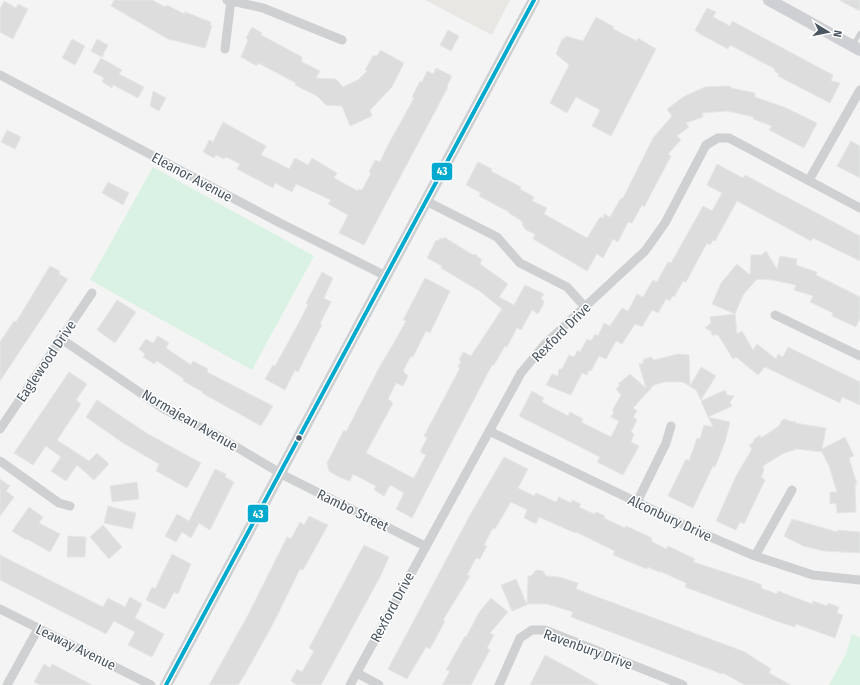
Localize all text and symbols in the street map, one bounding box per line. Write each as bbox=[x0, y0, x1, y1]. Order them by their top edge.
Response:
north arrow bbox=[808, 12, 848, 52]
text: N bbox=[830, 29, 844, 38]
street label: Eleanor Avenue bbox=[149, 149, 235, 206]
line badge: 43 bbox=[431, 162, 453, 181]
text: 43 bbox=[437, 165, 447, 178]
street label: Rexford Drive bbox=[528, 299, 595, 366]
street label: Eaglewood Drive bbox=[13, 317, 80, 405]
street label: Normajean Avenue bbox=[139, 386, 241, 455]
unlabelled marker bbox=[294, 433, 304, 443]
street label: Rambo Street bbox=[314, 486, 392, 535]
street label: Alconbury Drive bbox=[625, 492, 714, 545]
line badge: 43 bbox=[247, 504, 269, 523]
text: 43 bbox=[253, 508, 263, 521]
street label: Rexford Drive bbox=[367, 569, 418, 645]
street label: Leaway Avenue bbox=[33, 621, 119, 674]
street label: Ravenbury Drive bbox=[541, 626, 635, 673]

